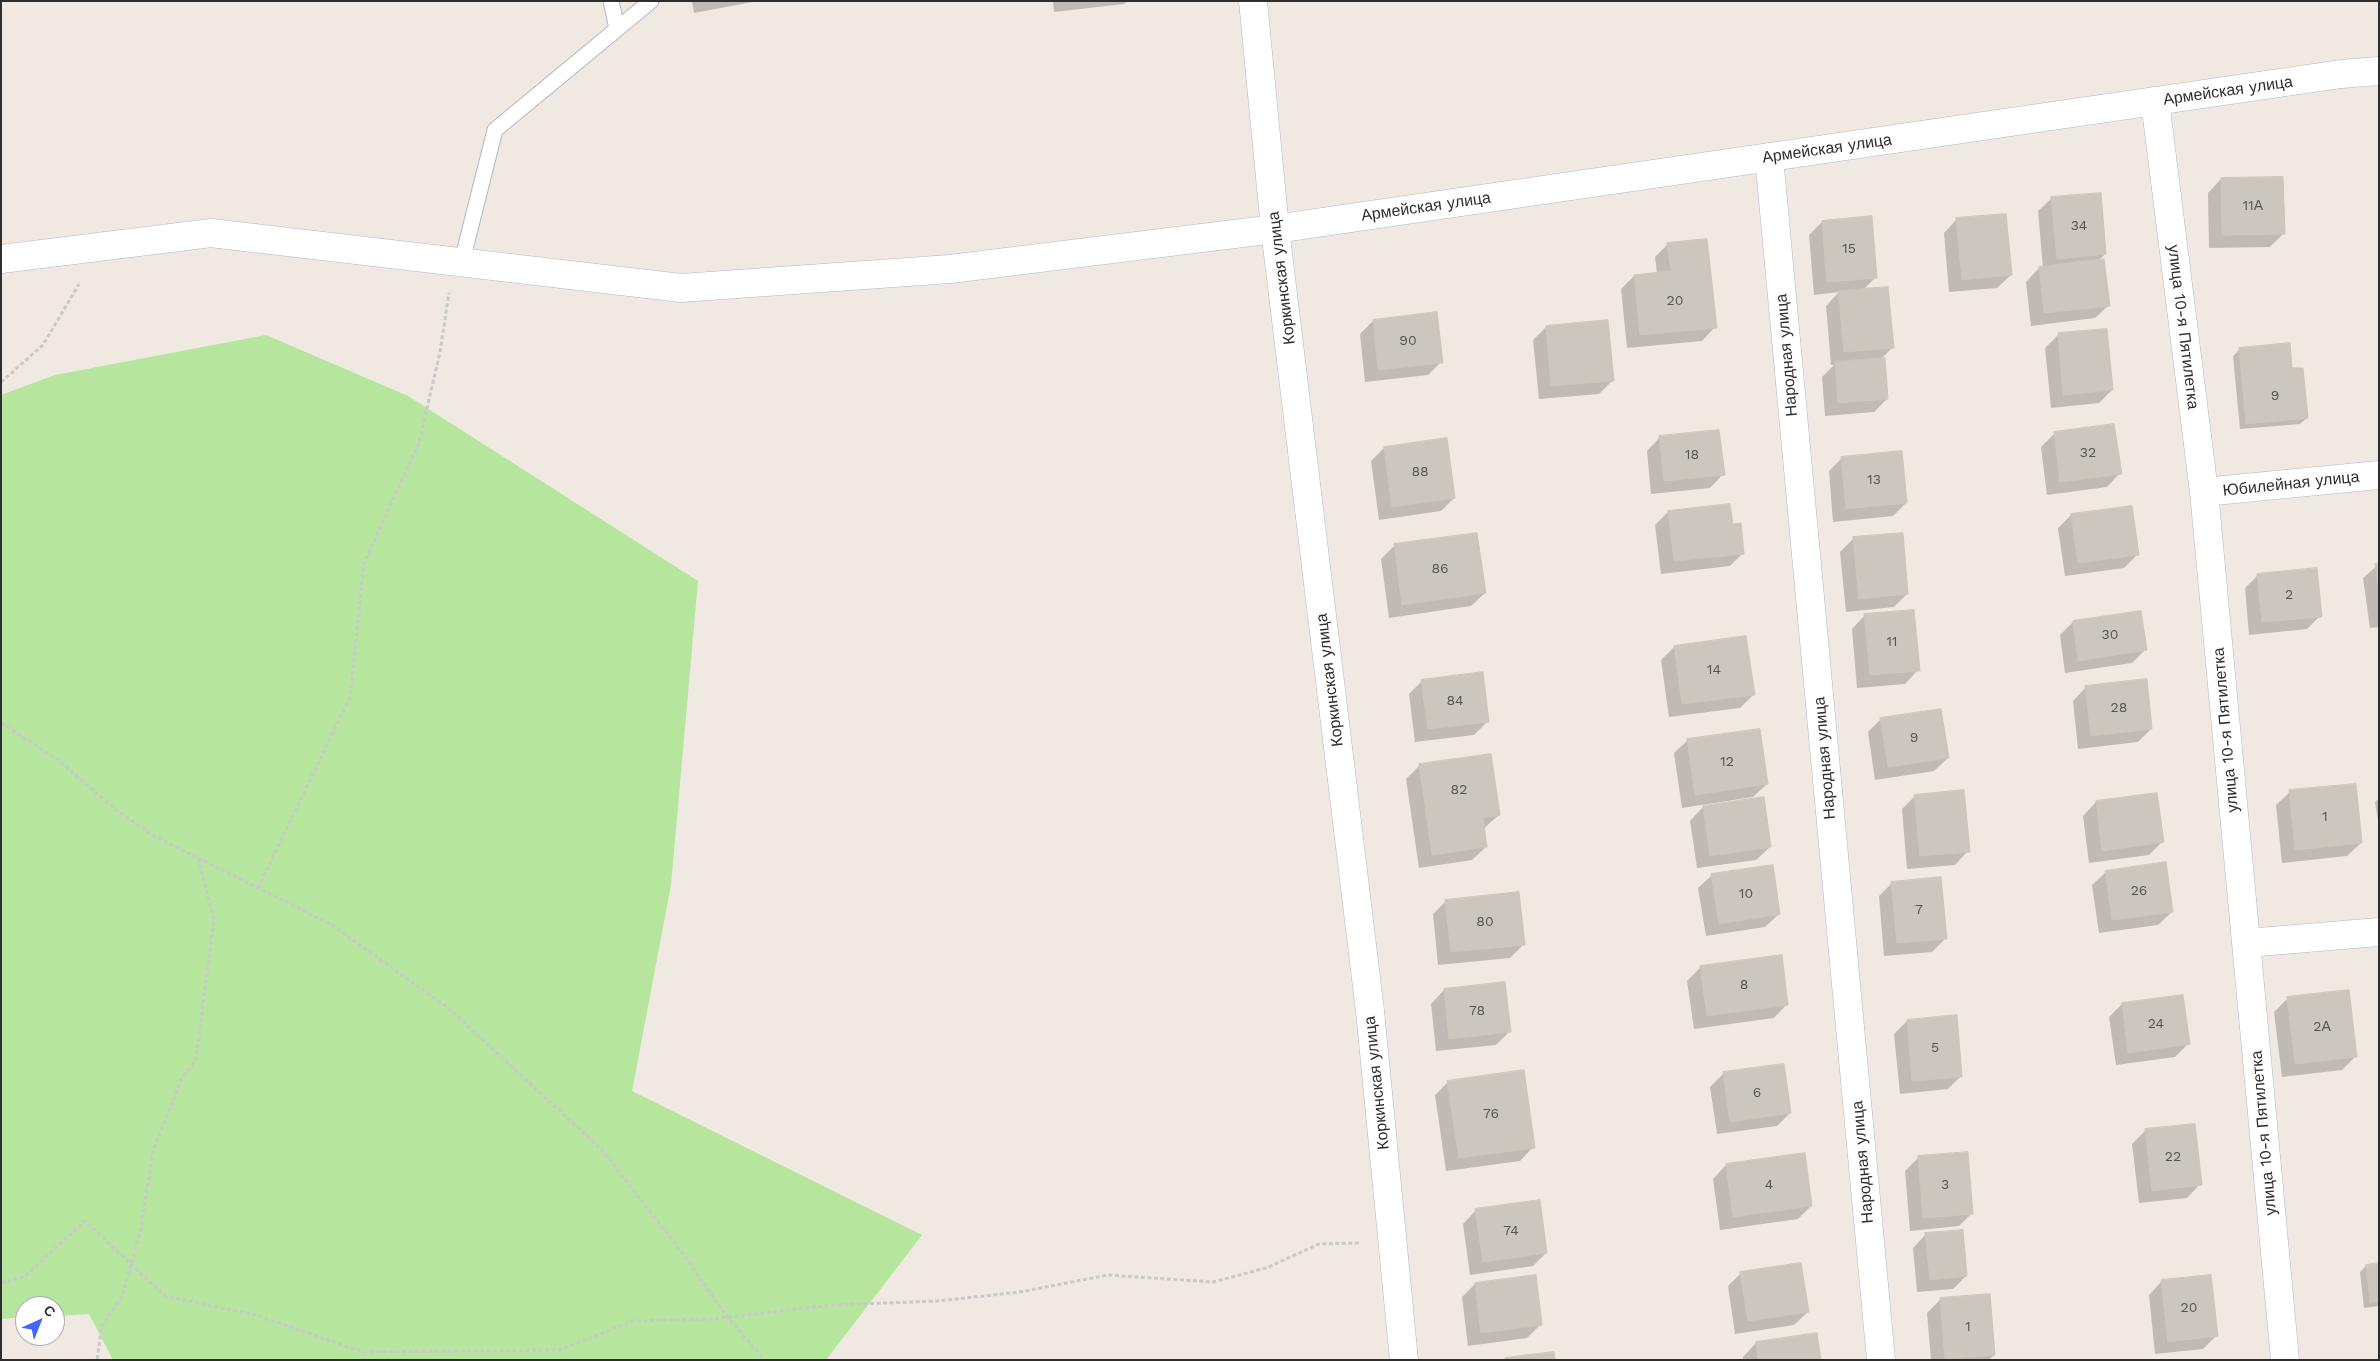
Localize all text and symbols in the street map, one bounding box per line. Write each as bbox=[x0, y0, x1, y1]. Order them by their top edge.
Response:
street label: Армейская улица bbox=[2162, 72, 2294, 110]
street label: Армейская улица bbox=[1761, 130, 1893, 168]
street label: Армейская улица bbox=[1360, 188, 1492, 226]
house number: 11А bbox=[2243, 198, 2263, 214]
street label: Коркинская улица bbox=[1264, 210, 1300, 346]
house number: 34 bbox=[2071, 218, 2087, 234]
house number: 15 bbox=[1842, 241, 1856, 257]
street label: улица 10-я Пятилетка bbox=[2163, 244, 2203, 410]
house number: 20 bbox=[1667, 293, 1683, 309]
street label: Народная улица bbox=[1772, 293, 1802, 417]
house number: 90 bbox=[1399, 333, 1417, 349]
house number: 9 bbox=[2271, 388, 2279, 404]
house number: 32 bbox=[2080, 445, 2096, 461]
house number: 18 bbox=[1685, 447, 1699, 463]
house number: 88 bbox=[1411, 464, 1429, 480]
street label: Юбилейная улица bbox=[2222, 467, 2360, 501]
house number: 13 bbox=[1867, 472, 1881, 488]
house number: 86 bbox=[1431, 561, 1449, 577]
house number: 2 bbox=[2285, 587, 2293, 603]
street label: Коркинская улица bbox=[1312, 612, 1348, 748]
house number: 30 bbox=[2102, 627, 2118, 643]
house number: 11 bbox=[1887, 634, 1897, 650]
street label: улица 10-я Пятилетка bbox=[2209, 647, 2243, 813]
house number: 14 bbox=[1707, 662, 1721, 678]
house number: 84 bbox=[1446, 693, 1464, 709]
street label: Народная улица bbox=[1810, 696, 1840, 820]
house number: 28 bbox=[2111, 700, 2127, 716]
house number: 9 bbox=[1910, 730, 1918, 746]
house number: 12 bbox=[1720, 754, 1734, 770]
house number: 82 bbox=[1451, 782, 1467, 798]
house number: 1 bbox=[2322, 809, 2328, 825]
house number: 26 bbox=[2131, 883, 2147, 899]
house number: 10 bbox=[1739, 886, 1753, 902]
house number: 7 bbox=[1915, 902, 1923, 918]
house number: 80 bbox=[1476, 914, 1494, 930]
house number: 8 bbox=[1740, 977, 1748, 993]
house number: 78 bbox=[1469, 1003, 1485, 1019]
street label: Коркинская улица bbox=[1360, 1015, 1394, 1151]
house number: 24 bbox=[2148, 1016, 2164, 1032]
house number: 2А bbox=[2313, 1019, 2331, 1035]
house number: 5 bbox=[1931, 1040, 1939, 1056]
street label: улица 10-я Пятилетка bbox=[2247, 1050, 2281, 1216]
house number: 6 bbox=[1753, 1085, 1761, 1101]
street label: Народная улица bbox=[1848, 1100, 1878, 1224]
house number: 76 bbox=[1483, 1106, 1499, 1122]
house number: 22 bbox=[2165, 1149, 2181, 1165]
house number: 4 bbox=[1765, 1177, 1773, 1193]
house number: 3 bbox=[1941, 1177, 1949, 1193]
house number: 74 bbox=[1503, 1223, 1519, 1239]
north arrow bbox=[15, 1296, 65, 1346]
house number: 20 bbox=[2181, 1300, 2197, 1316]
text: С bbox=[41, 1302, 59, 1320]
house number: 1 bbox=[1965, 1319, 1971, 1335]

